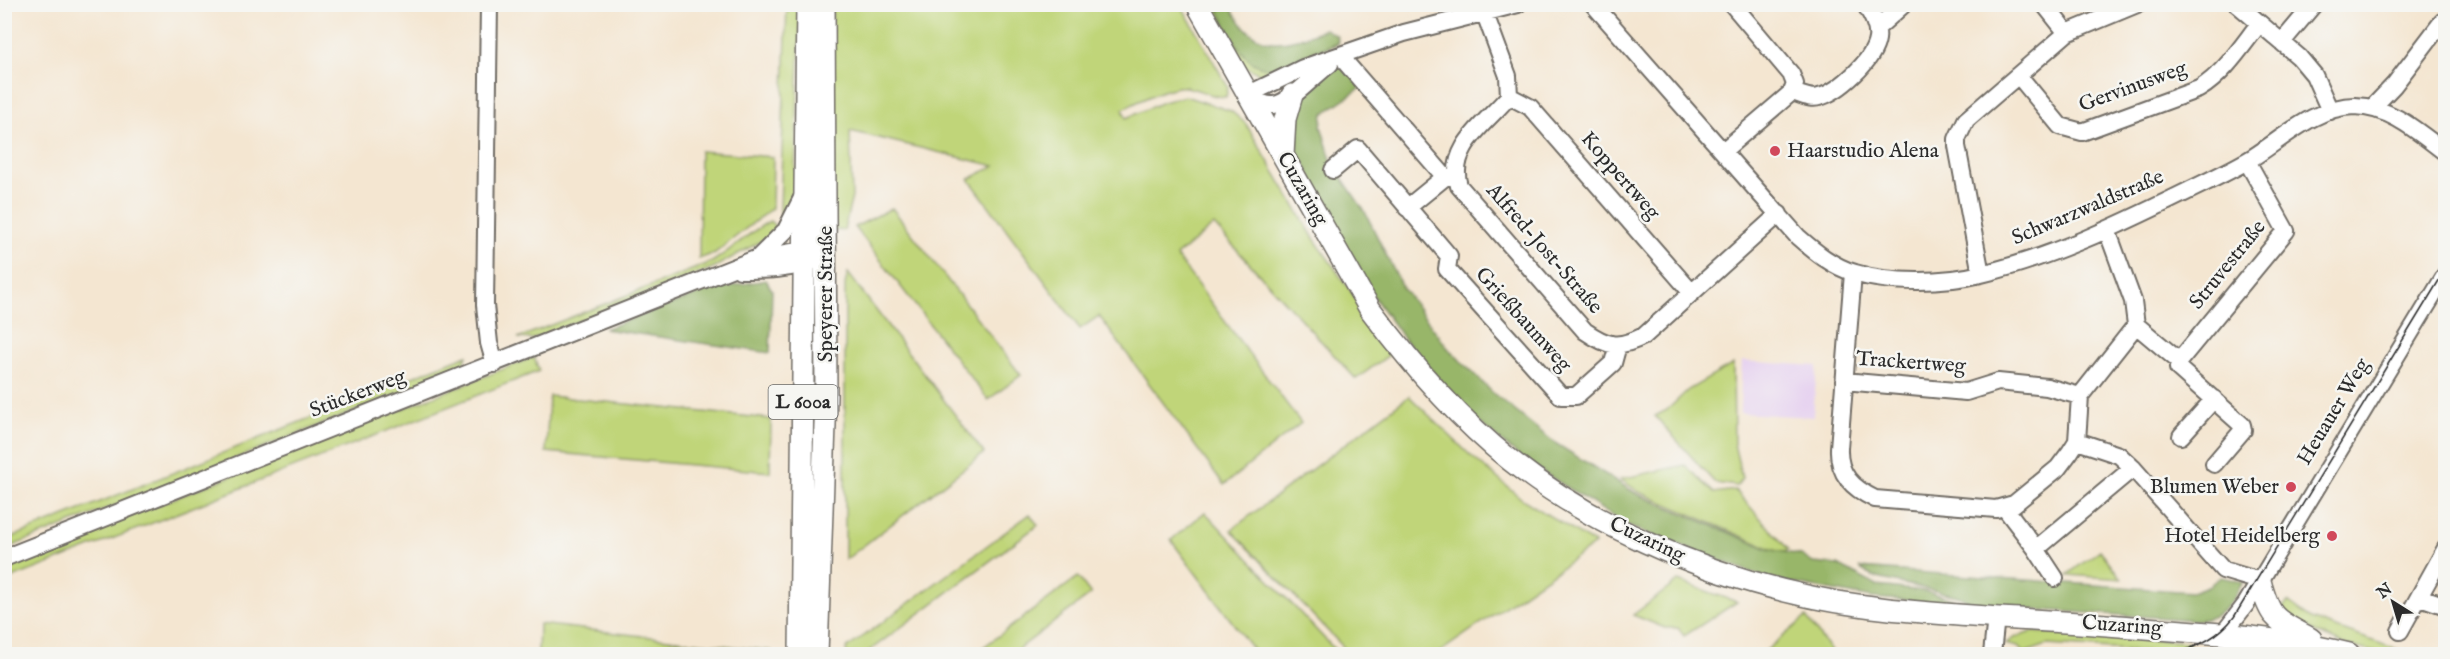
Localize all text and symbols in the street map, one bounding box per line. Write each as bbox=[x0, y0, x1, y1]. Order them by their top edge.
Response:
street label: Gervinusweg bbox=[2075, 55, 2191, 119]
street label: Koppertweg bbox=[1574, 126, 1666, 226]
place label: Haarstudio Alena bbox=[1787, 138, 1940, 165]
marker: Haarstudio Alena bbox=[1768, 144, 1782, 158]
street label: Cuzaring bbox=[1270, 147, 1334, 231]
street label: Schwarzwaldstraße bbox=[2008, 164, 2168, 252]
street label: Alfred-Jost-Straße bbox=[1479, 177, 1608, 320]
street label: Struvestraße bbox=[2184, 215, 2272, 315]
street label: Speyerer Straße bbox=[813, 225, 840, 362]
street label: Grießbaumweg bbox=[1469, 262, 1578, 379]
street label: Trackertweg bbox=[1855, 346, 1967, 380]
street label: Heuauer Weg bbox=[2291, 353, 2377, 470]
street label: Stückerweg bbox=[306, 363, 411, 425]
road number: L 600a bbox=[768, 385, 838, 419]
place label: Blumen Weber bbox=[2150, 474, 2279, 501]
marker: Blumen Weber bbox=[2284, 480, 2298, 494]
street label: Cuzaring bbox=[1605, 511, 1690, 570]
place label: Hotel Heidelberg bbox=[2164, 523, 2321, 550]
marker: Hotel Heidelberg bbox=[2325, 529, 2339, 543]
north arrow bbox=[2363, 572, 2423, 632]
text: N bbox=[2373, 579, 2397, 604]
street label: Cuzaring bbox=[2081, 610, 2164, 642]

